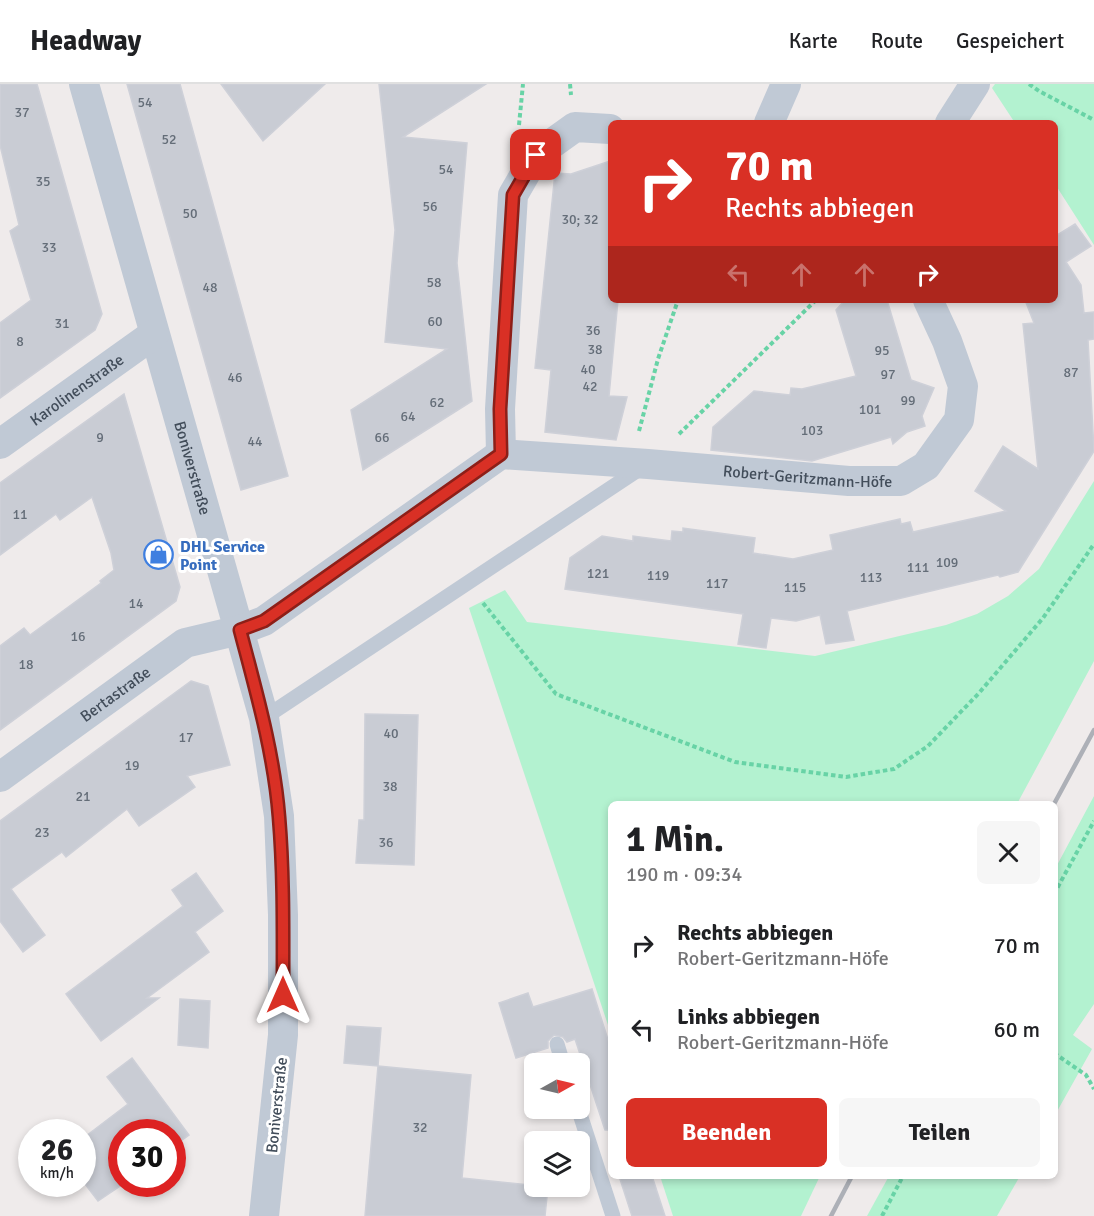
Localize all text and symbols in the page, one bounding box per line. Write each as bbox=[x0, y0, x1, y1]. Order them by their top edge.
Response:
text: Headway bbox=[30, 24, 141, 58]
text: Karte bbox=[789, 28, 838, 54]
text: Route bbox=[871, 28, 923, 54]
text: Gespeichert bbox=[956, 28, 1064, 54]
house number: 54 bbox=[137, 94, 153, 111]
house number: 37 bbox=[14, 104, 30, 121]
pin bbox=[510, 129, 561, 180]
house number: 52 bbox=[161, 131, 177, 148]
icon: arrive bbox=[519, 138, 552, 171]
text: 70 m bbox=[725, 141, 814, 192]
icon: right bbox=[626, 144, 704, 222]
house number: 54 bbox=[438, 161, 454, 178]
house number: 35 bbox=[35, 173, 51, 190]
text: Rechts abbiegen bbox=[725, 192, 915, 225]
house number: 56 bbox=[422, 198, 438, 215]
house number: 50 bbox=[182, 205, 198, 222]
house number: 30; 32 bbox=[561, 211, 599, 228]
house number: 33 bbox=[41, 239, 57, 256]
icon: left bbox=[722, 258, 755, 291]
icon: ahead bbox=[785, 258, 818, 291]
icon: ahead bbox=[848, 258, 881, 291]
icon: right bbox=[911, 258, 944, 291]
house number: 58 bbox=[426, 274, 442, 291]
house number: 48 bbox=[202, 279, 218, 296]
house number: 60 bbox=[427, 313, 443, 330]
house number: 31 bbox=[54, 315, 70, 332]
house number: 36 bbox=[585, 322, 601, 339]
house number: 8 bbox=[16, 333, 24, 350]
house number: 38 bbox=[587, 341, 603, 358]
house number: 95 bbox=[874, 342, 890, 359]
street label: Karolinenstraße bbox=[26, 350, 128, 430]
house number: 40 bbox=[580, 361, 596, 378]
house number: 87 bbox=[1063, 364, 1079, 381]
house number: 97 bbox=[880, 366, 896, 383]
house number: 46 bbox=[227, 369, 243, 386]
house number: 42 bbox=[582, 378, 598, 395]
house number: 99 bbox=[900, 392, 916, 409]
house number: 62 bbox=[429, 394, 445, 411]
house number: 101 bbox=[859, 401, 881, 418]
house number: 64 bbox=[400, 408, 416, 425]
street label: Boniverstraße bbox=[169, 419, 215, 517]
house number: 103 bbox=[801, 422, 823, 439]
house number: 9 bbox=[96, 429, 104, 446]
house number: 66 bbox=[374, 429, 390, 446]
house number: 44 bbox=[247, 433, 263, 450]
street label: Robert-Geritzmann-Höfe bbox=[722, 461, 892, 492]
house number: 11 bbox=[12, 506, 28, 523]
place label: DHL Service Point bbox=[180, 537, 265, 575]
shop icon: DHL Service Point bbox=[143, 539, 175, 571]
house number: 109 bbox=[936, 554, 958, 571]
house number: 111 bbox=[907, 559, 929, 576]
house number: 121 bbox=[587, 565, 609, 582]
house number: 119 bbox=[647, 567, 669, 584]
house number: 113 bbox=[860, 569, 882, 586]
house number: 117 bbox=[706, 575, 728, 592]
house number: 115 bbox=[784, 579, 806, 596]
house number: 14 bbox=[128, 595, 144, 612]
house number: 16 bbox=[70, 628, 86, 645]
house number: 18 bbox=[18, 656, 34, 673]
street label: Bertastraße bbox=[76, 662, 155, 727]
house number: 40 bbox=[383, 725, 399, 742]
house number: 17 bbox=[178, 729, 194, 746]
house number: 19 bbox=[124, 757, 140, 774]
house number: 38 bbox=[382, 778, 398, 795]
house number: 21 bbox=[75, 788, 91, 805]
text: 1 Min. bbox=[626, 817, 724, 862]
button: close bbox=[977, 821, 1040, 884]
house number: 23 bbox=[34, 824, 50, 841]
house number: 36 bbox=[378, 834, 394, 851]
text: 190 m · 09:34 bbox=[626, 862, 742, 887]
text: Rechts abbiegen bbox=[677, 919, 833, 946]
icon: right bbox=[626, 929, 659, 962]
text: 70 m bbox=[994, 932, 1040, 959]
text: Robert-Geritzmann-Höfe bbox=[677, 946, 889, 971]
position arrow bbox=[251, 963, 315, 1027]
text: Links abbiegen bbox=[677, 1003, 820, 1030]
icon: left bbox=[626, 1013, 659, 1046]
text: 60 m bbox=[994, 1016, 1040, 1043]
text: Robert-Geritzmann-Höfe bbox=[677, 1030, 889, 1055]
north arrow bbox=[524, 1053, 590, 1119]
map controls bbox=[524, 1053, 590, 1197]
street label: Boniverstraße bbox=[262, 1056, 292, 1154]
button: Beenden bbox=[626, 1098, 827, 1167]
button: Teilen bbox=[839, 1098, 1040, 1167]
speed limit sign: 30 bbox=[108, 1119, 186, 1197]
house number: 32 bbox=[412, 1119, 428, 1136]
button: layers bbox=[524, 1131, 590, 1197]
text: 26 bbox=[41, 1132, 73, 1169]
text: km/h bbox=[40, 1164, 74, 1182]

